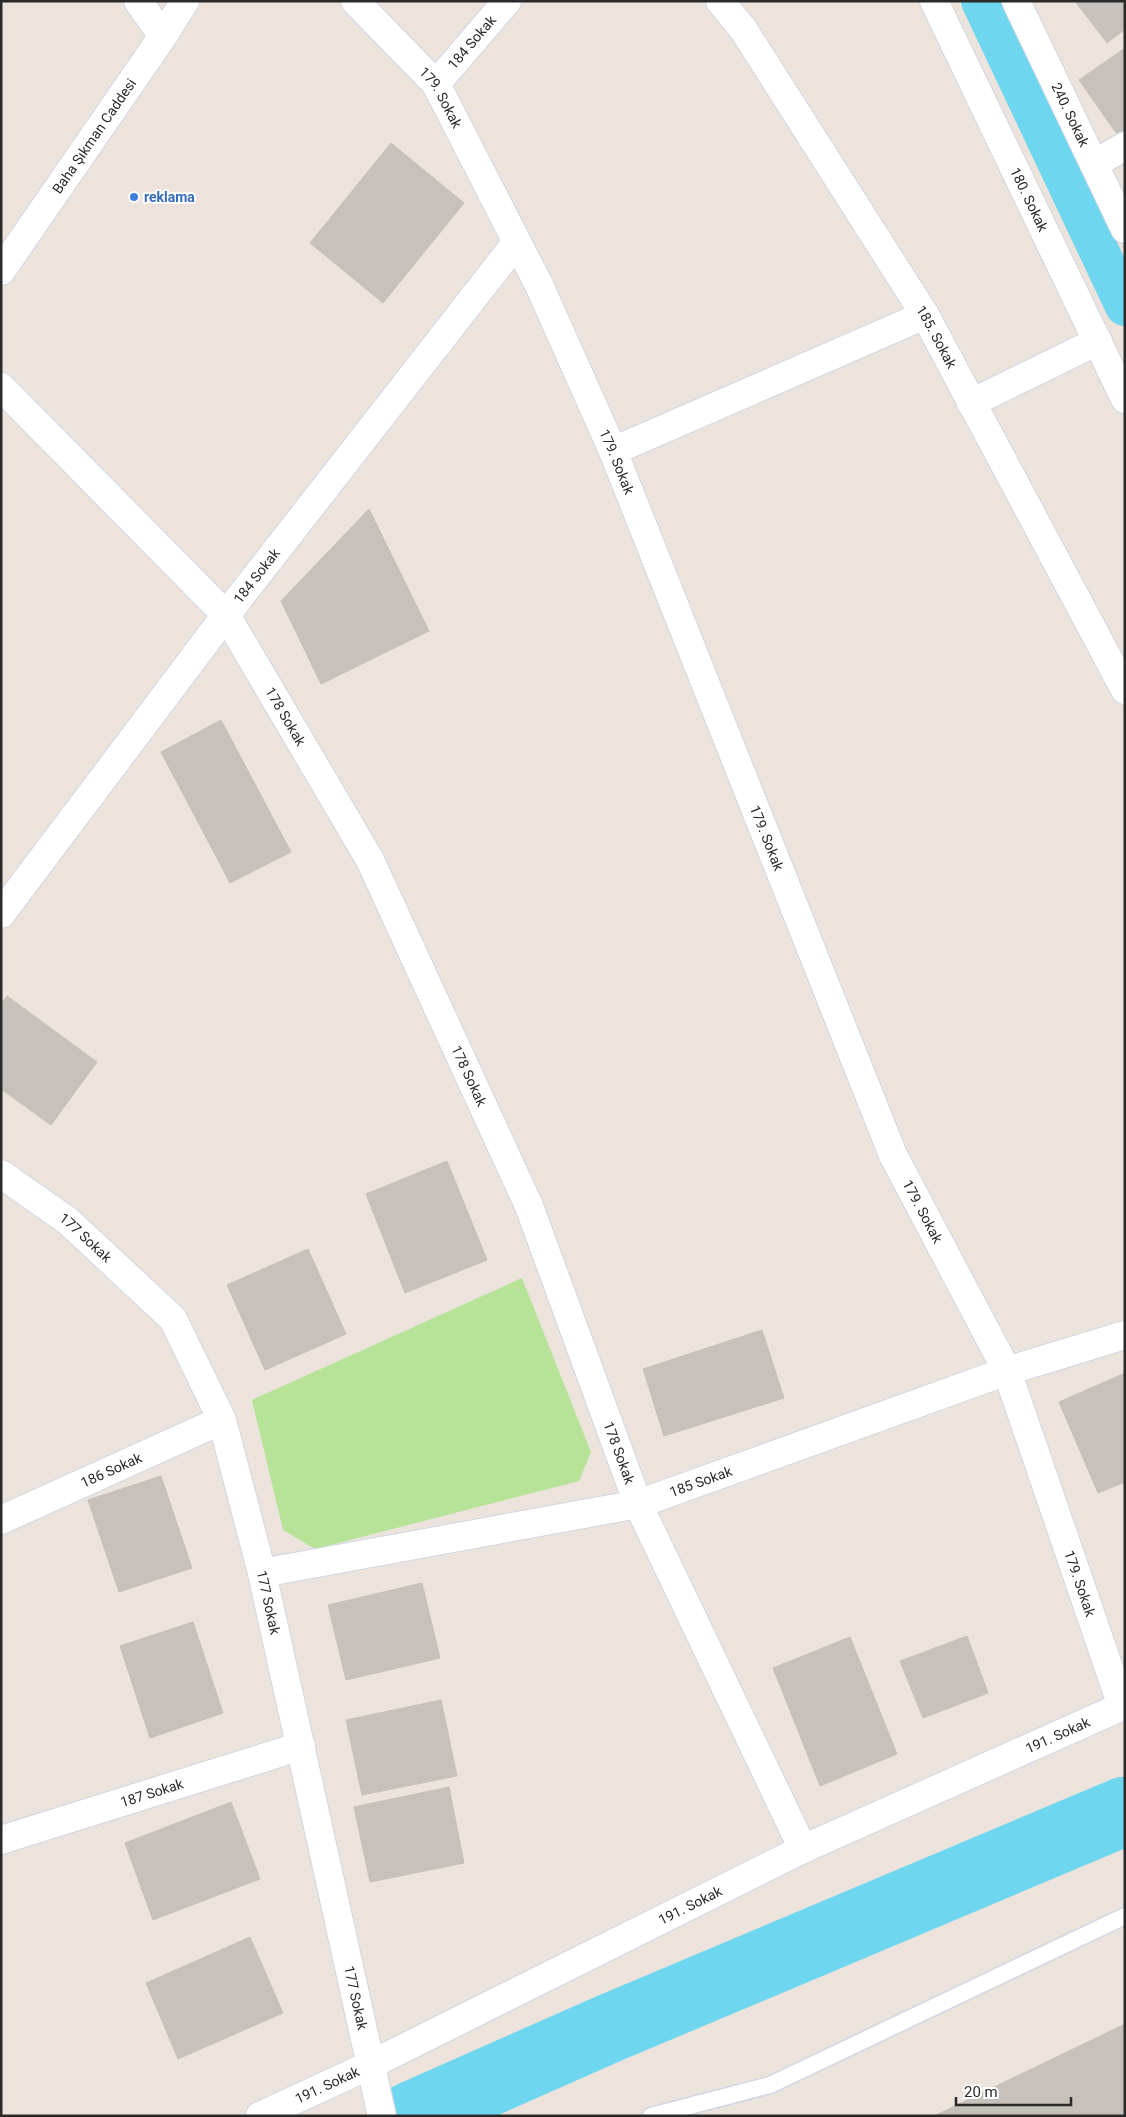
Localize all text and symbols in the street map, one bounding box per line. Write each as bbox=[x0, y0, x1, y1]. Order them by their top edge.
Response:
street label: 184 Sokak bbox=[444, 12, 500, 72]
street label: 179. Sokak bbox=[416, 64, 466, 132]
street label: Baha Şıkman Caddesi bbox=[49, 76, 139, 196]
street label: 240. Sokak bbox=[1048, 80, 1093, 150]
street label: 180. Sokak bbox=[1007, 165, 1052, 235]
place label: reklama bbox=[144, 189, 195, 205]
marker: reklama bbox=[128, 191, 140, 203]
street label: 185. Sokak bbox=[913, 303, 960, 372]
street label: 179. Sokak bbox=[596, 427, 638, 497]
street label: 184 Sokak bbox=[230, 544, 284, 606]
street label: 178 Sokak bbox=[262, 684, 310, 749]
street label: 179. Sokak bbox=[747, 803, 787, 874]
street label: 178 Sokak bbox=[448, 1043, 490, 1110]
street label: 179. Sokak bbox=[900, 1177, 946, 1246]
street label: 177 Sokak bbox=[56, 1210, 116, 1266]
street label: 178 Sokak bbox=[601, 1419, 638, 1487]
street label: 186 Sokak bbox=[78, 1449, 145, 1491]
street label: 185 Sokak bbox=[667, 1462, 735, 1500]
street label: 179. Sokak bbox=[1061, 1548, 1099, 1619]
street label: 177 Sokak bbox=[254, 1569, 284, 1637]
street label: 191. Sokak bbox=[1023, 1713, 1093, 1757]
street label: 187 Sokak bbox=[118, 1775, 186, 1810]
street label: 191. Sokak bbox=[656, 1882, 725, 1928]
street label: 177 Sokak bbox=[341, 1964, 371, 2032]
street label: 191. Sokak bbox=[292, 2063, 363, 2107]
scale bar bbox=[956, 2074, 1071, 2106]
text: 20 m bbox=[964, 2083, 998, 2101]

